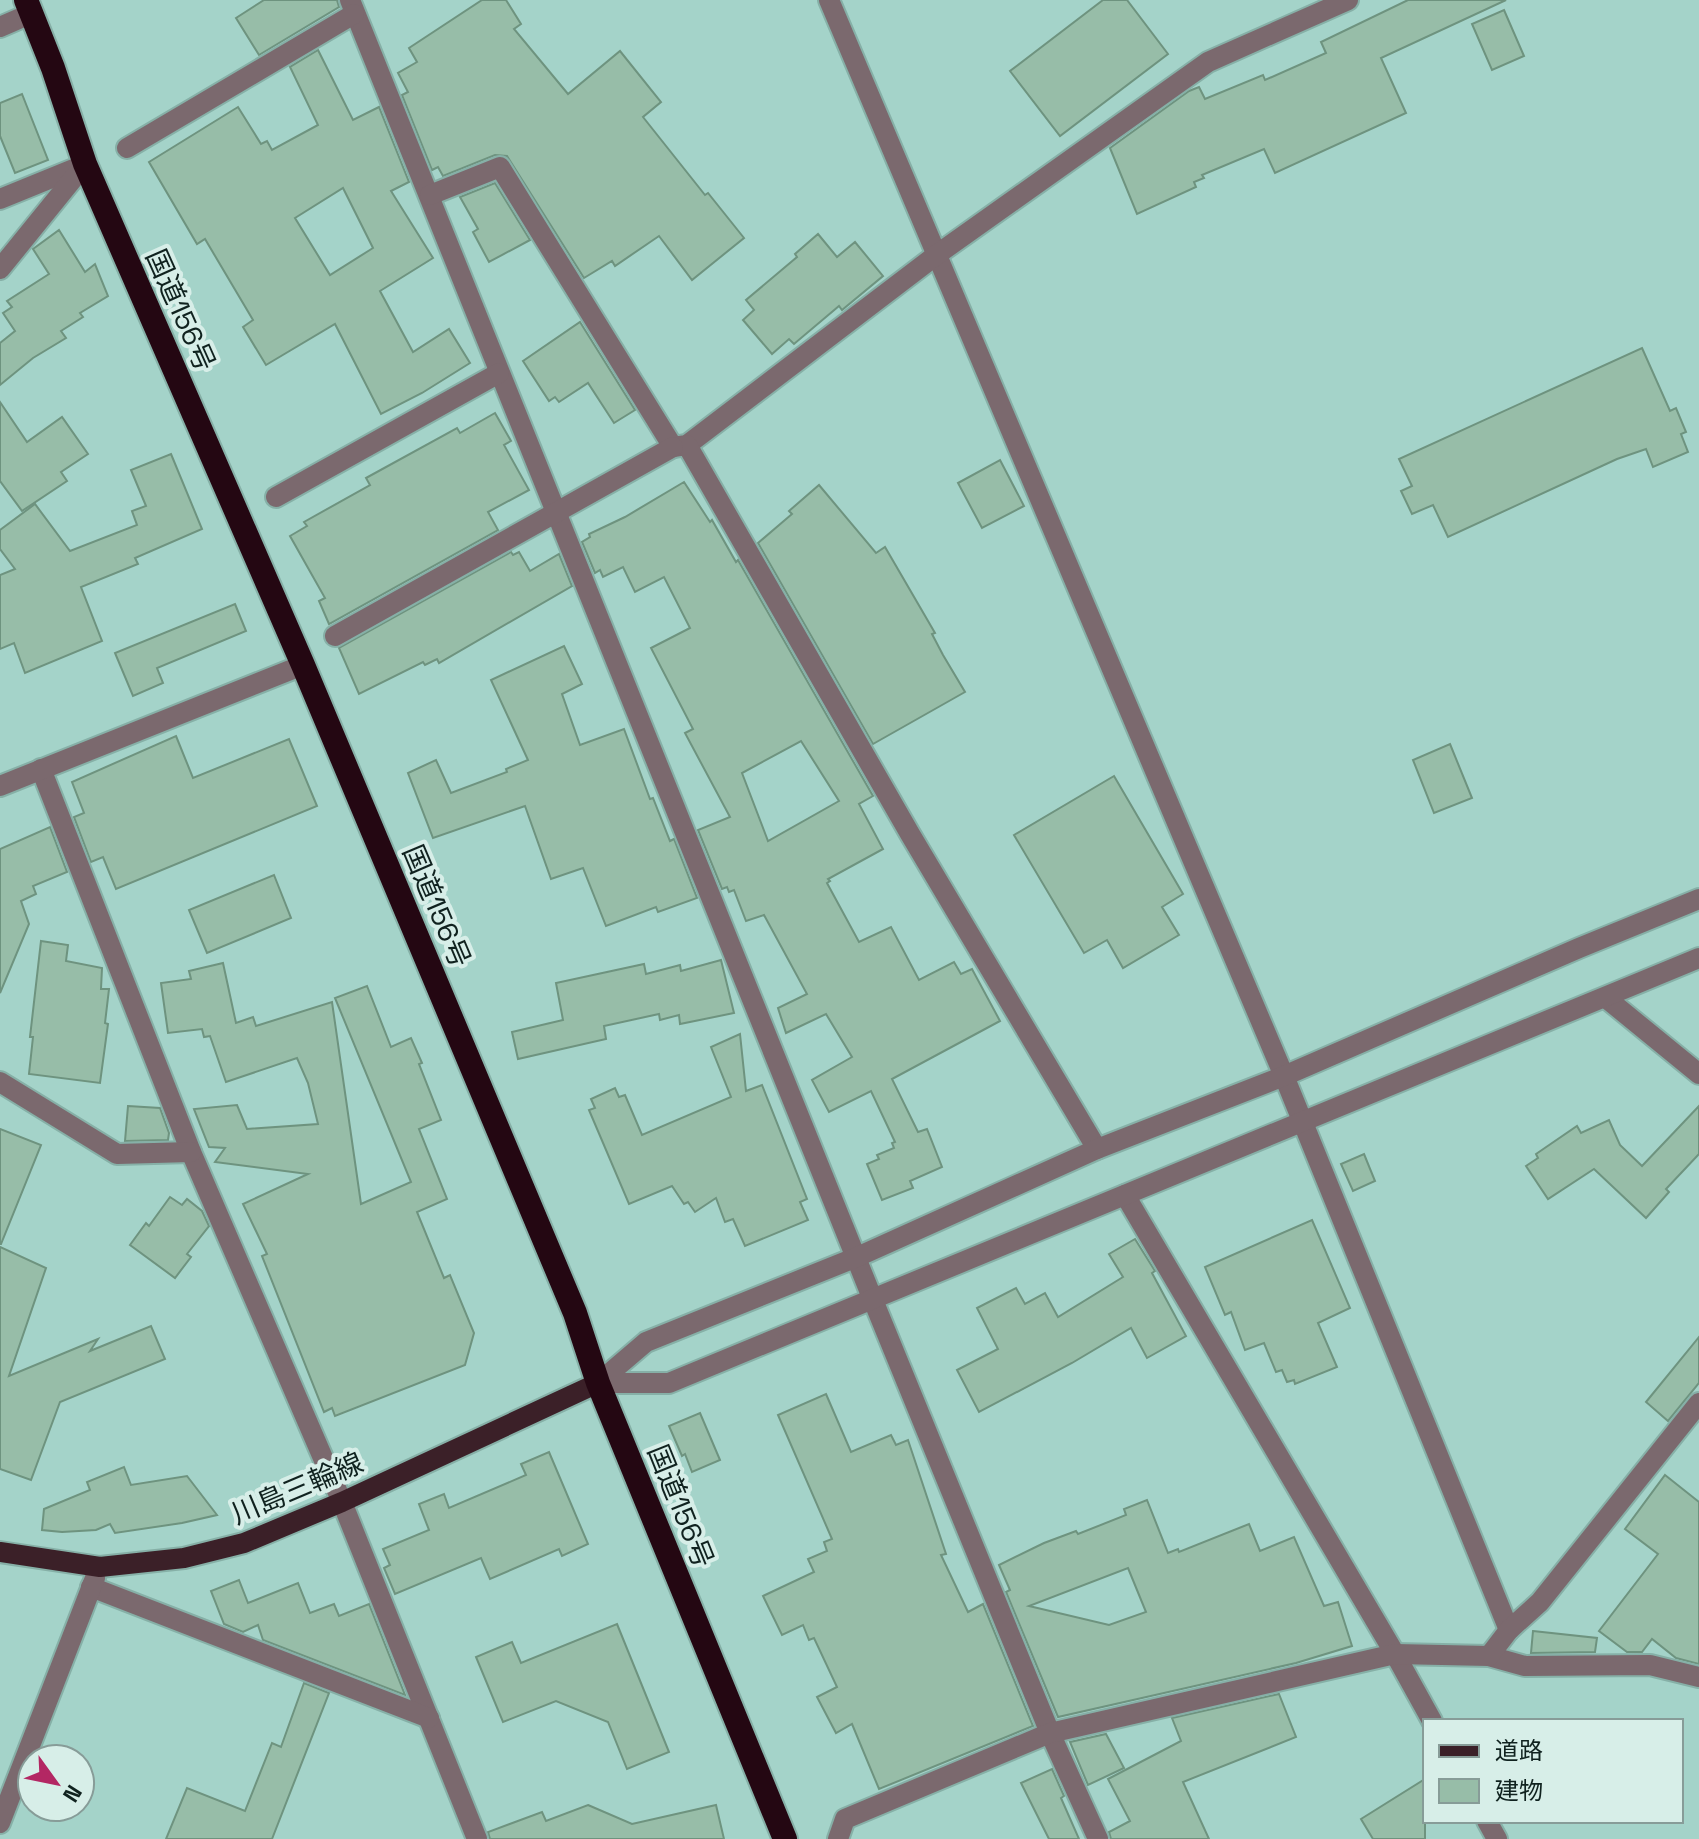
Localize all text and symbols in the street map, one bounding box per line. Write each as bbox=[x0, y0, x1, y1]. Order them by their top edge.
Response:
street label: 国道156号 bbox=[138, 243, 224, 377]
street label: 国道156号 bbox=[395, 839, 479, 973]
street label: 国道156号 bbox=[640, 1439, 722, 1573]
street label: 川島三輪線 bbox=[226, 1444, 368, 1532]
legend bbox=[1423, 1719, 1683, 1823]
text: 道路 bbox=[1495, 1735, 1543, 1766]
north arrow bbox=[16, 1743, 96, 1823]
text: 建物 bbox=[1495, 1775, 1543, 1806]
text: N bbox=[57, 1780, 89, 1808]

